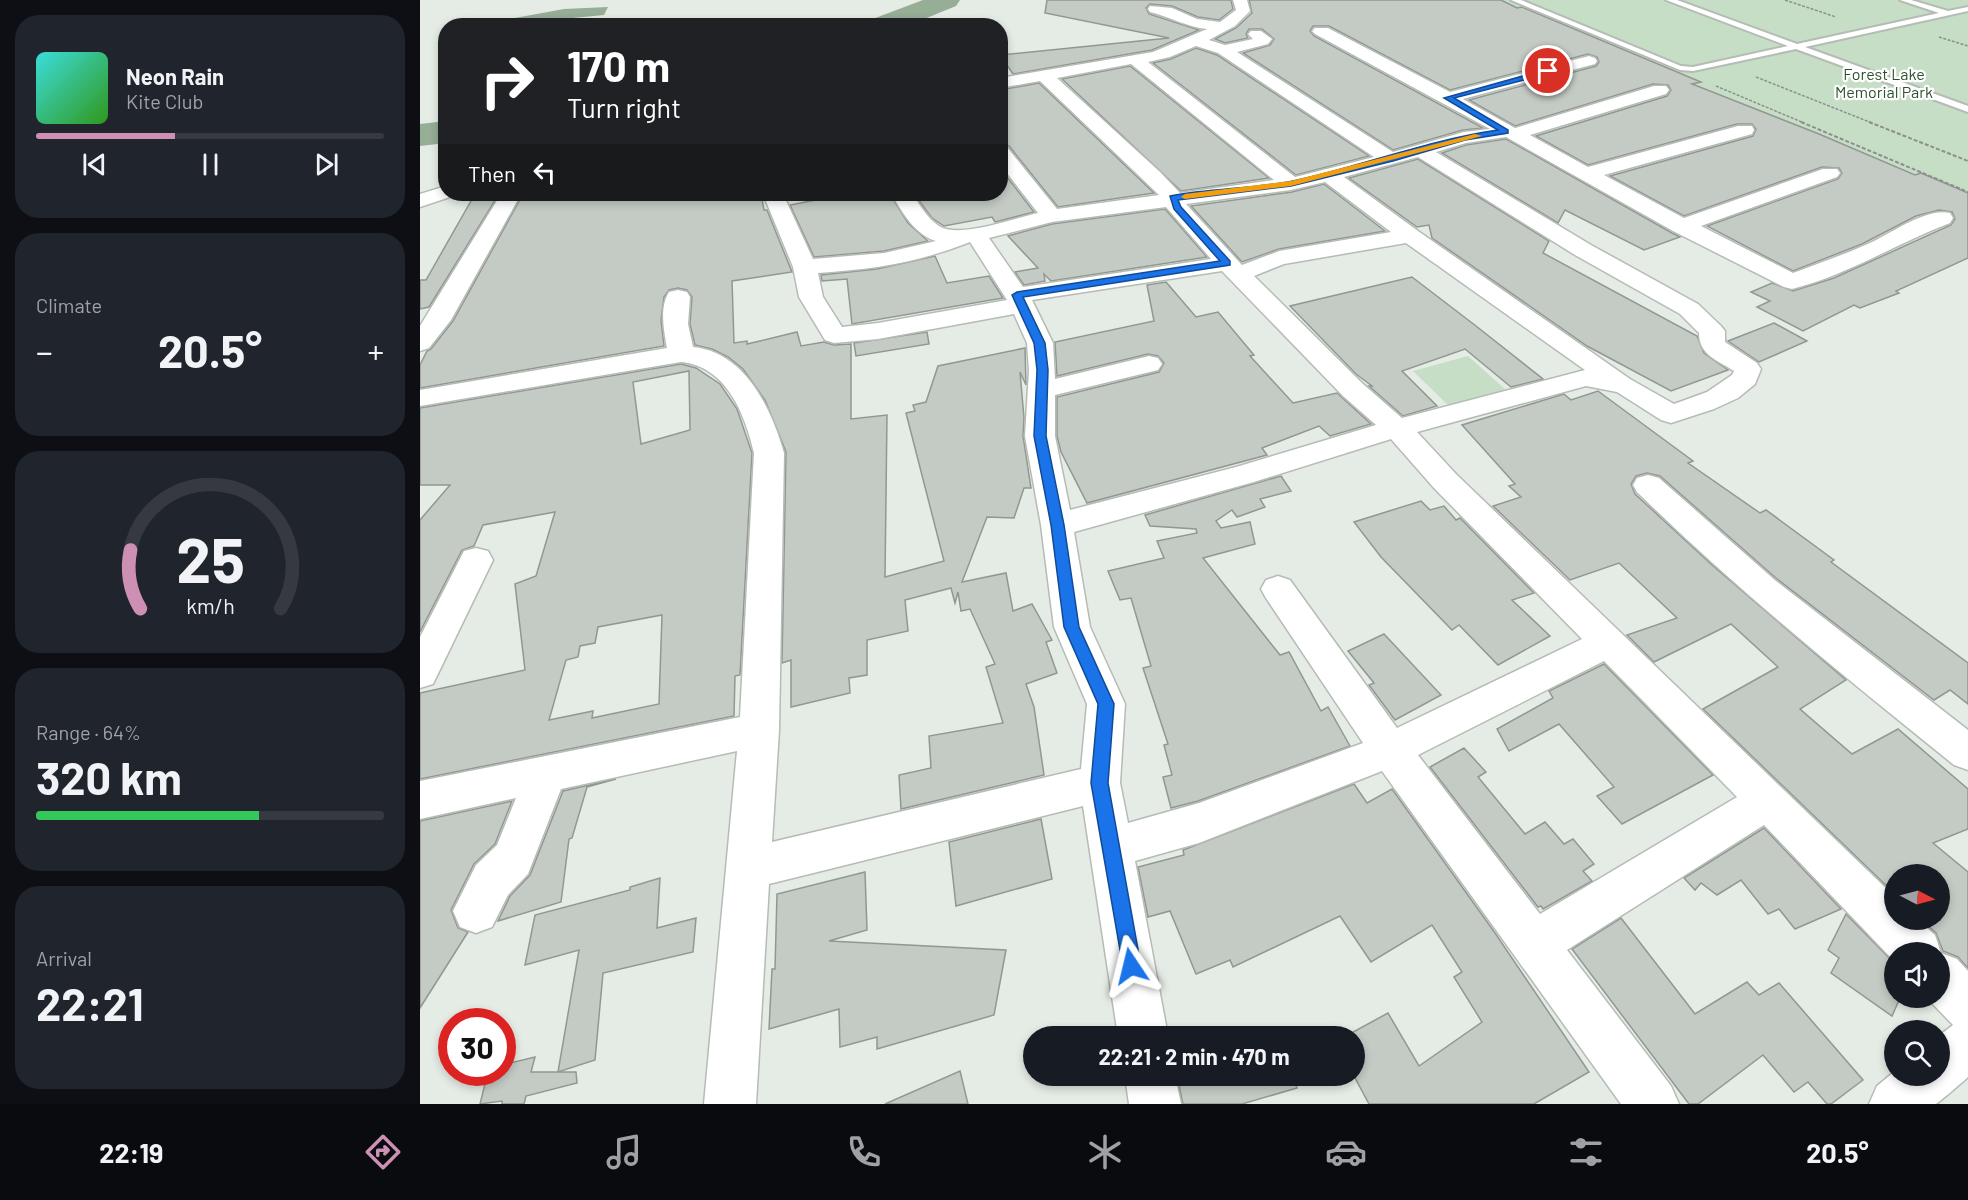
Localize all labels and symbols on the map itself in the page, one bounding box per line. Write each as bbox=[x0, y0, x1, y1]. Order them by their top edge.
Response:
pin bbox=[1522, 45, 1573, 96]
park label: Forest Lake Memorial Park bbox=[1835, 64, 1933, 101]
north arrow bbox=[1884, 864, 1950, 930]
position arrow bbox=[1099, 934, 1163, 998]
speed limit sign: 30 bbox=[438, 1008, 516, 1086]

